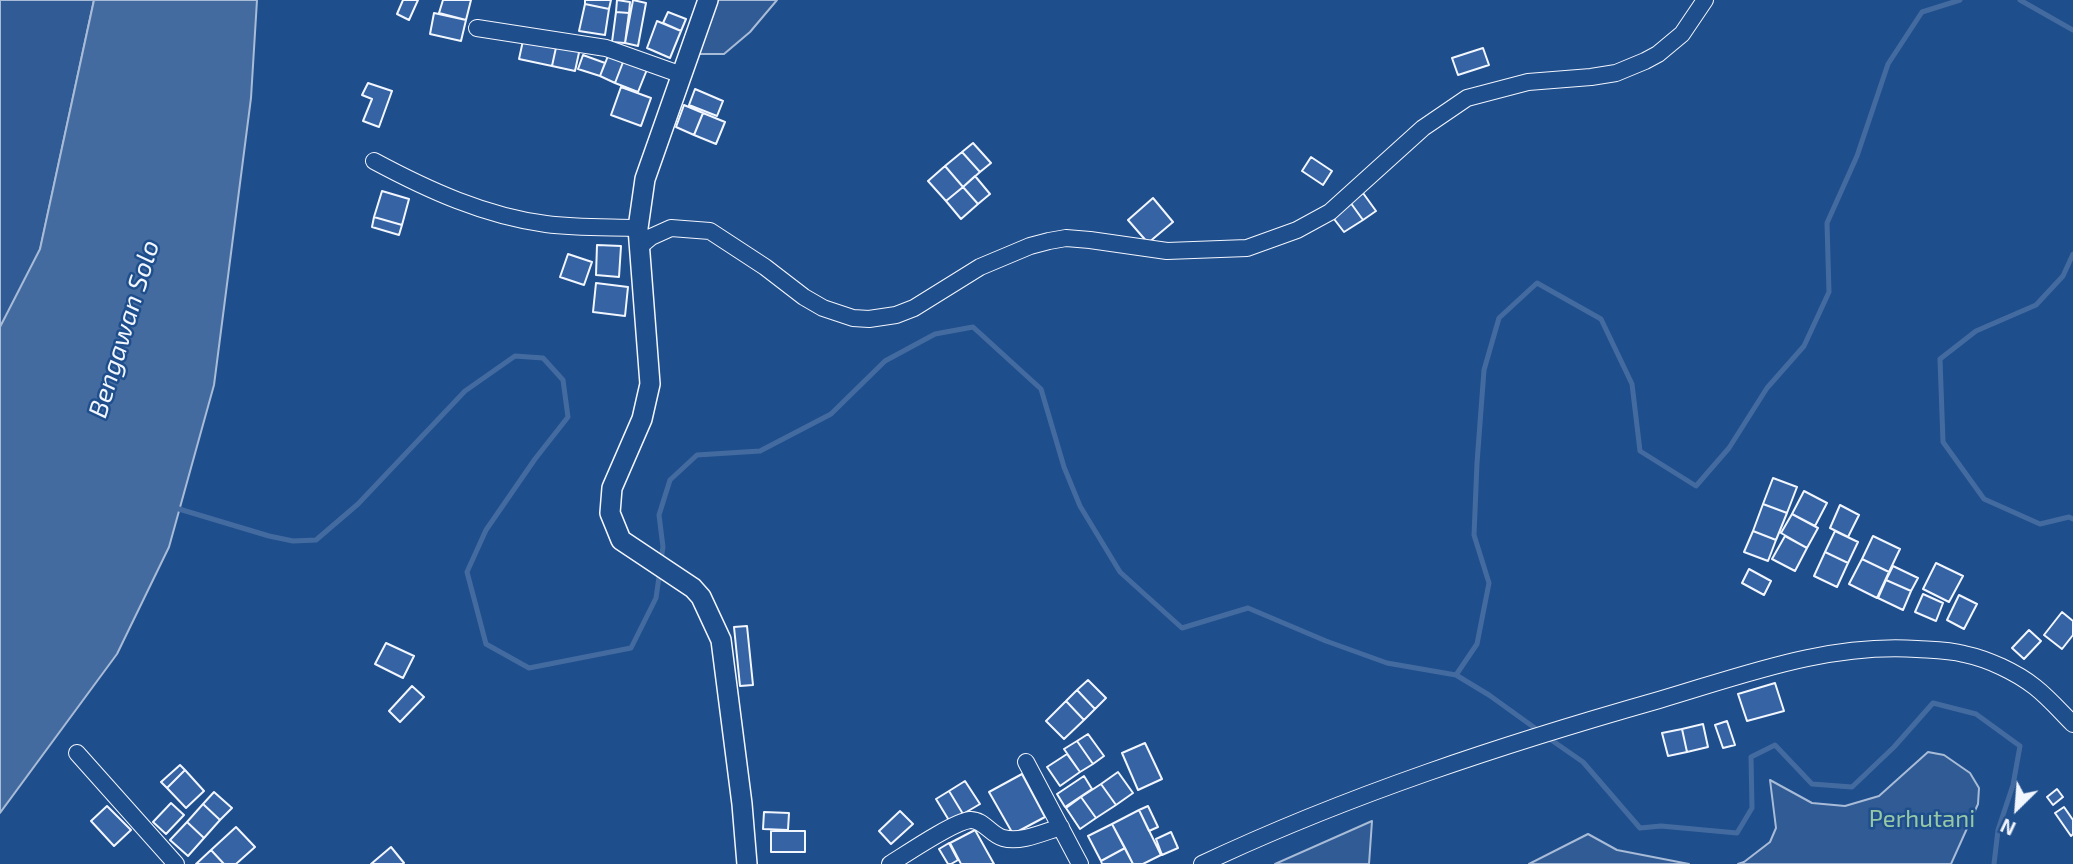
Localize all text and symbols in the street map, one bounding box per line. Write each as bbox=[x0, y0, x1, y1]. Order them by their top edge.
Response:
water label: Bengawan Solo bbox=[82, 236, 166, 422]
north arrow bbox=[1982, 773, 2052, 843]
park label: Perhutani bbox=[1869, 805, 1975, 833]
text: N bbox=[1997, 814, 2019, 841]

